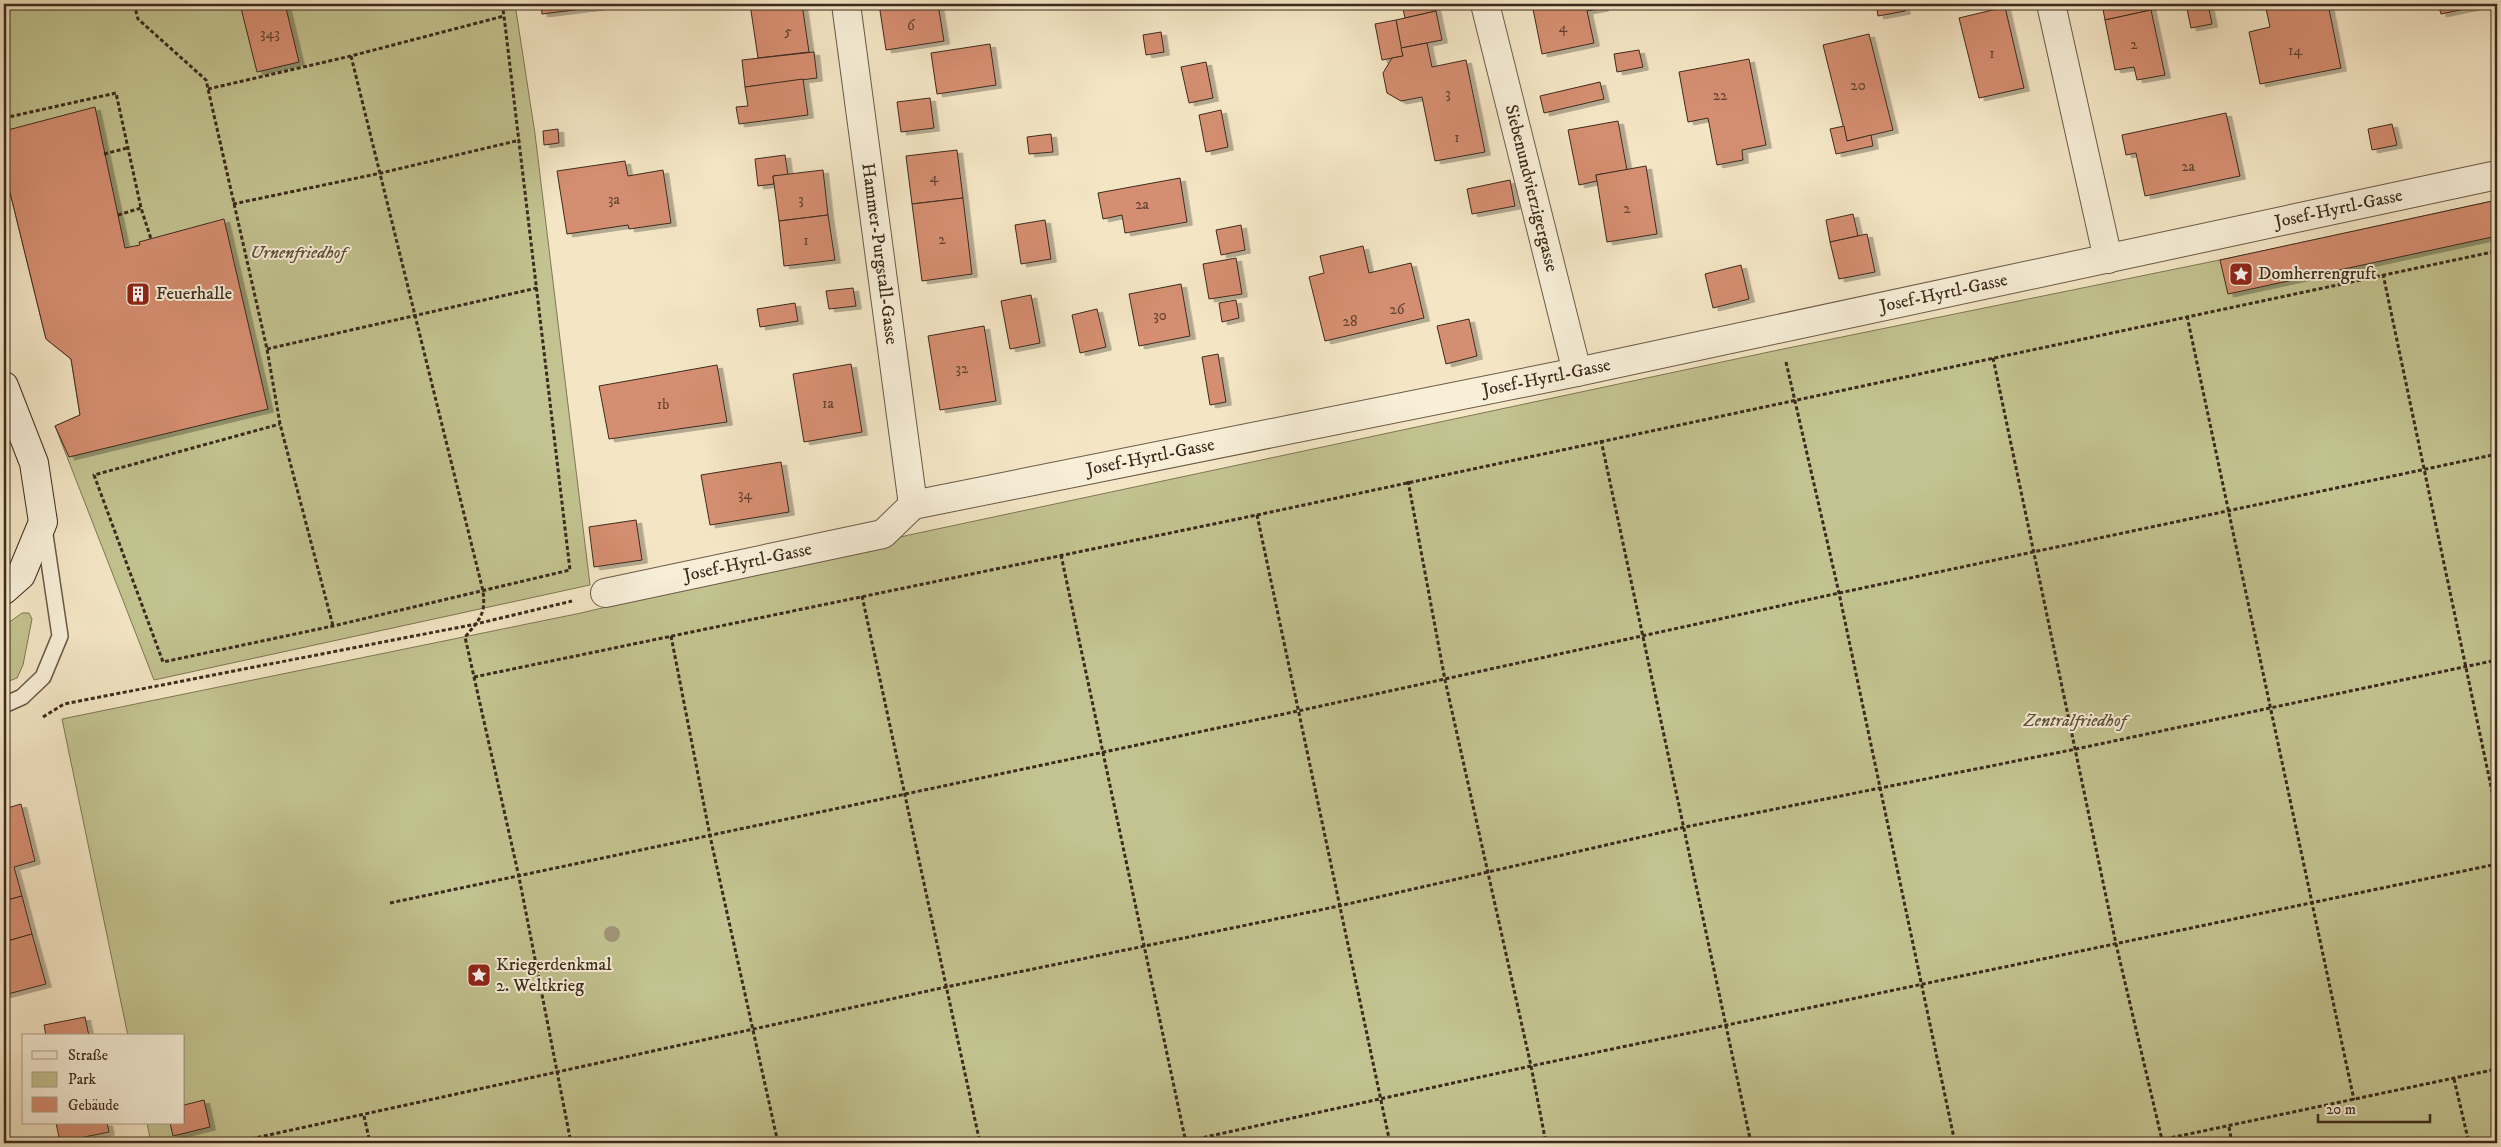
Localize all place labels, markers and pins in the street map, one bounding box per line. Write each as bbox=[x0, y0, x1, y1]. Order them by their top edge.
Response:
place icon: Domherrengruft bbox=[2228, 261, 2254, 287]
place label: Domherrengruft bbox=[2258, 263, 2377, 285]
building icon: Feuerhalle bbox=[125, 281, 151, 307]
place label: Feuerhalle bbox=[156, 283, 232, 305]
place label: Kriegerdenkmal 2. Weltkrieg bbox=[496, 954, 612, 997]
place icon: Kriegerdenkmal 2. Weltkrieg bbox=[466, 962, 492, 988]

